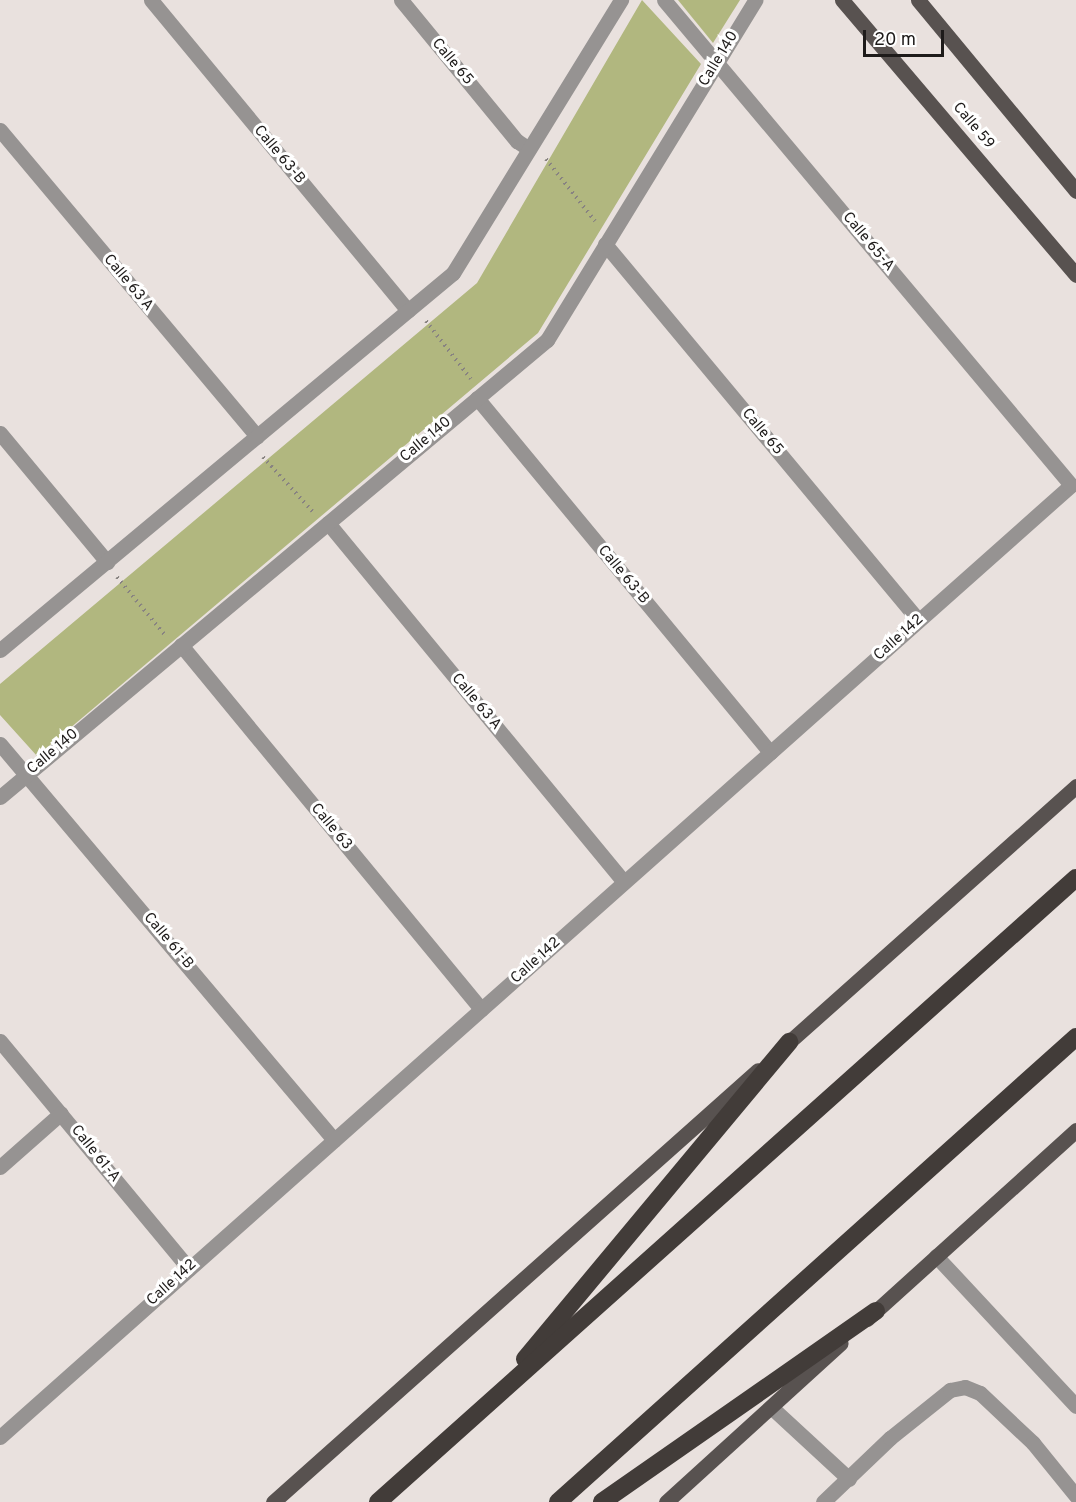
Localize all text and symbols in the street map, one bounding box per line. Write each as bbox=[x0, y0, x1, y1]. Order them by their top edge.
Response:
scale bar bbox=[866, 18, 947, 56]
street label: Calle 140 bbox=[696, 28, 742, 90]
text: 20 m bbox=[874, 29, 916, 52]
street label: Calle 65 bbox=[427, 35, 477, 89]
street label: Calle 59 bbox=[948, 99, 998, 153]
street label: Calle 63-B bbox=[249, 122, 309, 188]
street label: Calle 65-A bbox=[838, 209, 898, 275]
street label: Calle 63 A bbox=[99, 251, 157, 315]
street label: Calle 65 bbox=[737, 405, 787, 459]
street label: Calle 140 bbox=[397, 413, 455, 467]
street label: Calle 63-B bbox=[593, 542, 653, 608]
street label: Calle 142 bbox=[870, 611, 928, 665]
street label: Calle 63 A bbox=[447, 670, 505, 734]
street label: Calle 140 bbox=[24, 725, 82, 779]
street label: Calle 63 bbox=[306, 800, 356, 854]
street label: Calle 61-B bbox=[139, 909, 197, 973]
street label: Calle 142 bbox=[507, 934, 565, 988]
street label: Calle 61-A bbox=[67, 1122, 123, 1186]
street label: Calle 142 bbox=[143, 1256, 201, 1310]

